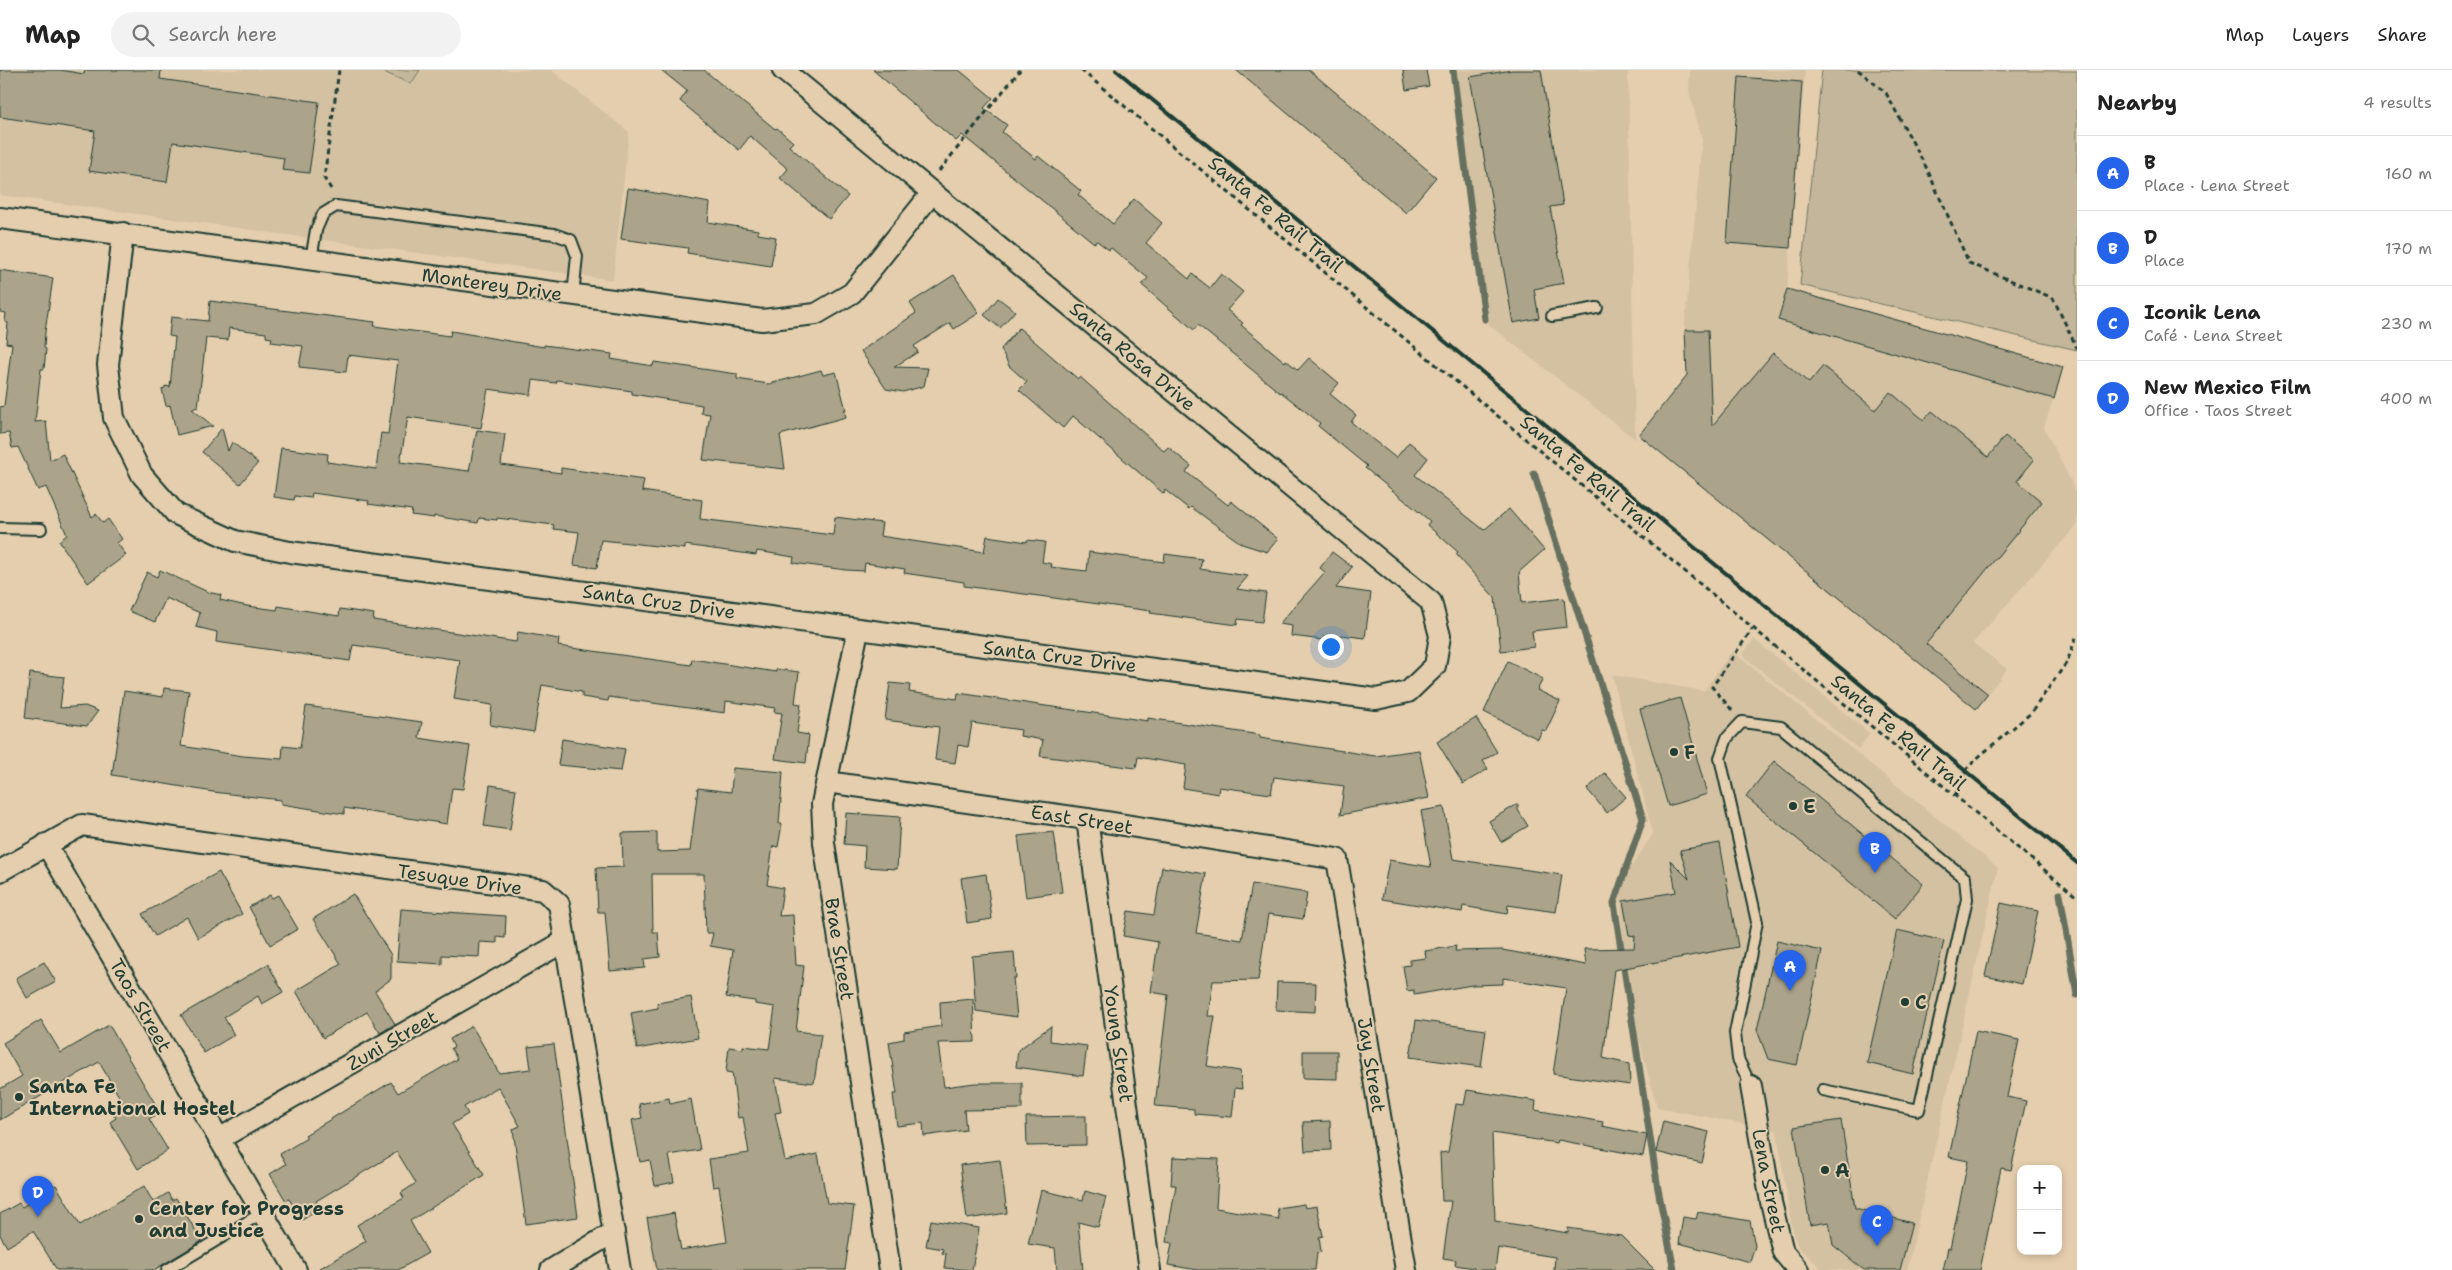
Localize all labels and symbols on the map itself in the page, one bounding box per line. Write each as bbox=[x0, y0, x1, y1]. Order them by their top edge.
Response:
street label: Santa Fe Rail Trail bbox=[1203, 150, 1349, 279]
street label: Monterey Drive bbox=[420, 262, 564, 307]
street label: Santa Rosa Drive bbox=[1064, 296, 1201, 417]
street label: Santa Fe Rail Trail bbox=[1515, 409, 1661, 538]
street label: Santa Cruz Drive bbox=[581, 578, 737, 625]
your location bbox=[1318, 634, 1344, 660]
street label: Santa Cruz Drive bbox=[982, 635, 1138, 678]
street label: Santa Fe Rail Trail bbox=[1826, 668, 1972, 797]
place label: F bbox=[1684, 740, 1695, 765]
marker: F bbox=[1668, 746, 1680, 758]
place label: E bbox=[1803, 794, 1816, 819]
street label: East Street bbox=[1029, 799, 1135, 840]
marker: E bbox=[1787, 800, 1799, 812]
pin: B bbox=[1859, 832, 1891, 873]
street label: Tesuque Drive bbox=[396, 858, 524, 901]
street label: Brae Street bbox=[819, 896, 860, 1002]
pin: A bbox=[1774, 950, 1806, 991]
street label: Taos Street bbox=[104, 954, 177, 1057]
street label: Young Street bbox=[1098, 984, 1139, 1104]
place label: C bbox=[1915, 990, 1927, 1015]
marker: C bbox=[1899, 996, 1911, 1008]
street label: Zuni Street bbox=[342, 1004, 442, 1076]
street label: Jay Street bbox=[1352, 1016, 1391, 1114]
place label: Santa Fe International Hostel bbox=[29, 1074, 236, 1121]
marker: Santa Fe International Hostel bbox=[13, 1091, 25, 1103]
street label: Lena Street bbox=[1746, 1127, 1791, 1236]
place label: A bbox=[1835, 1158, 1850, 1183]
marker: A bbox=[1819, 1164, 1831, 1176]
pin: D bbox=[22, 1176, 54, 1217]
place label: Center for Progress and Justice bbox=[149, 1196, 344, 1243]
pin: C bbox=[1861, 1205, 1893, 1246]
marker: Center for Progress and Justice bbox=[133, 1213, 145, 1225]

